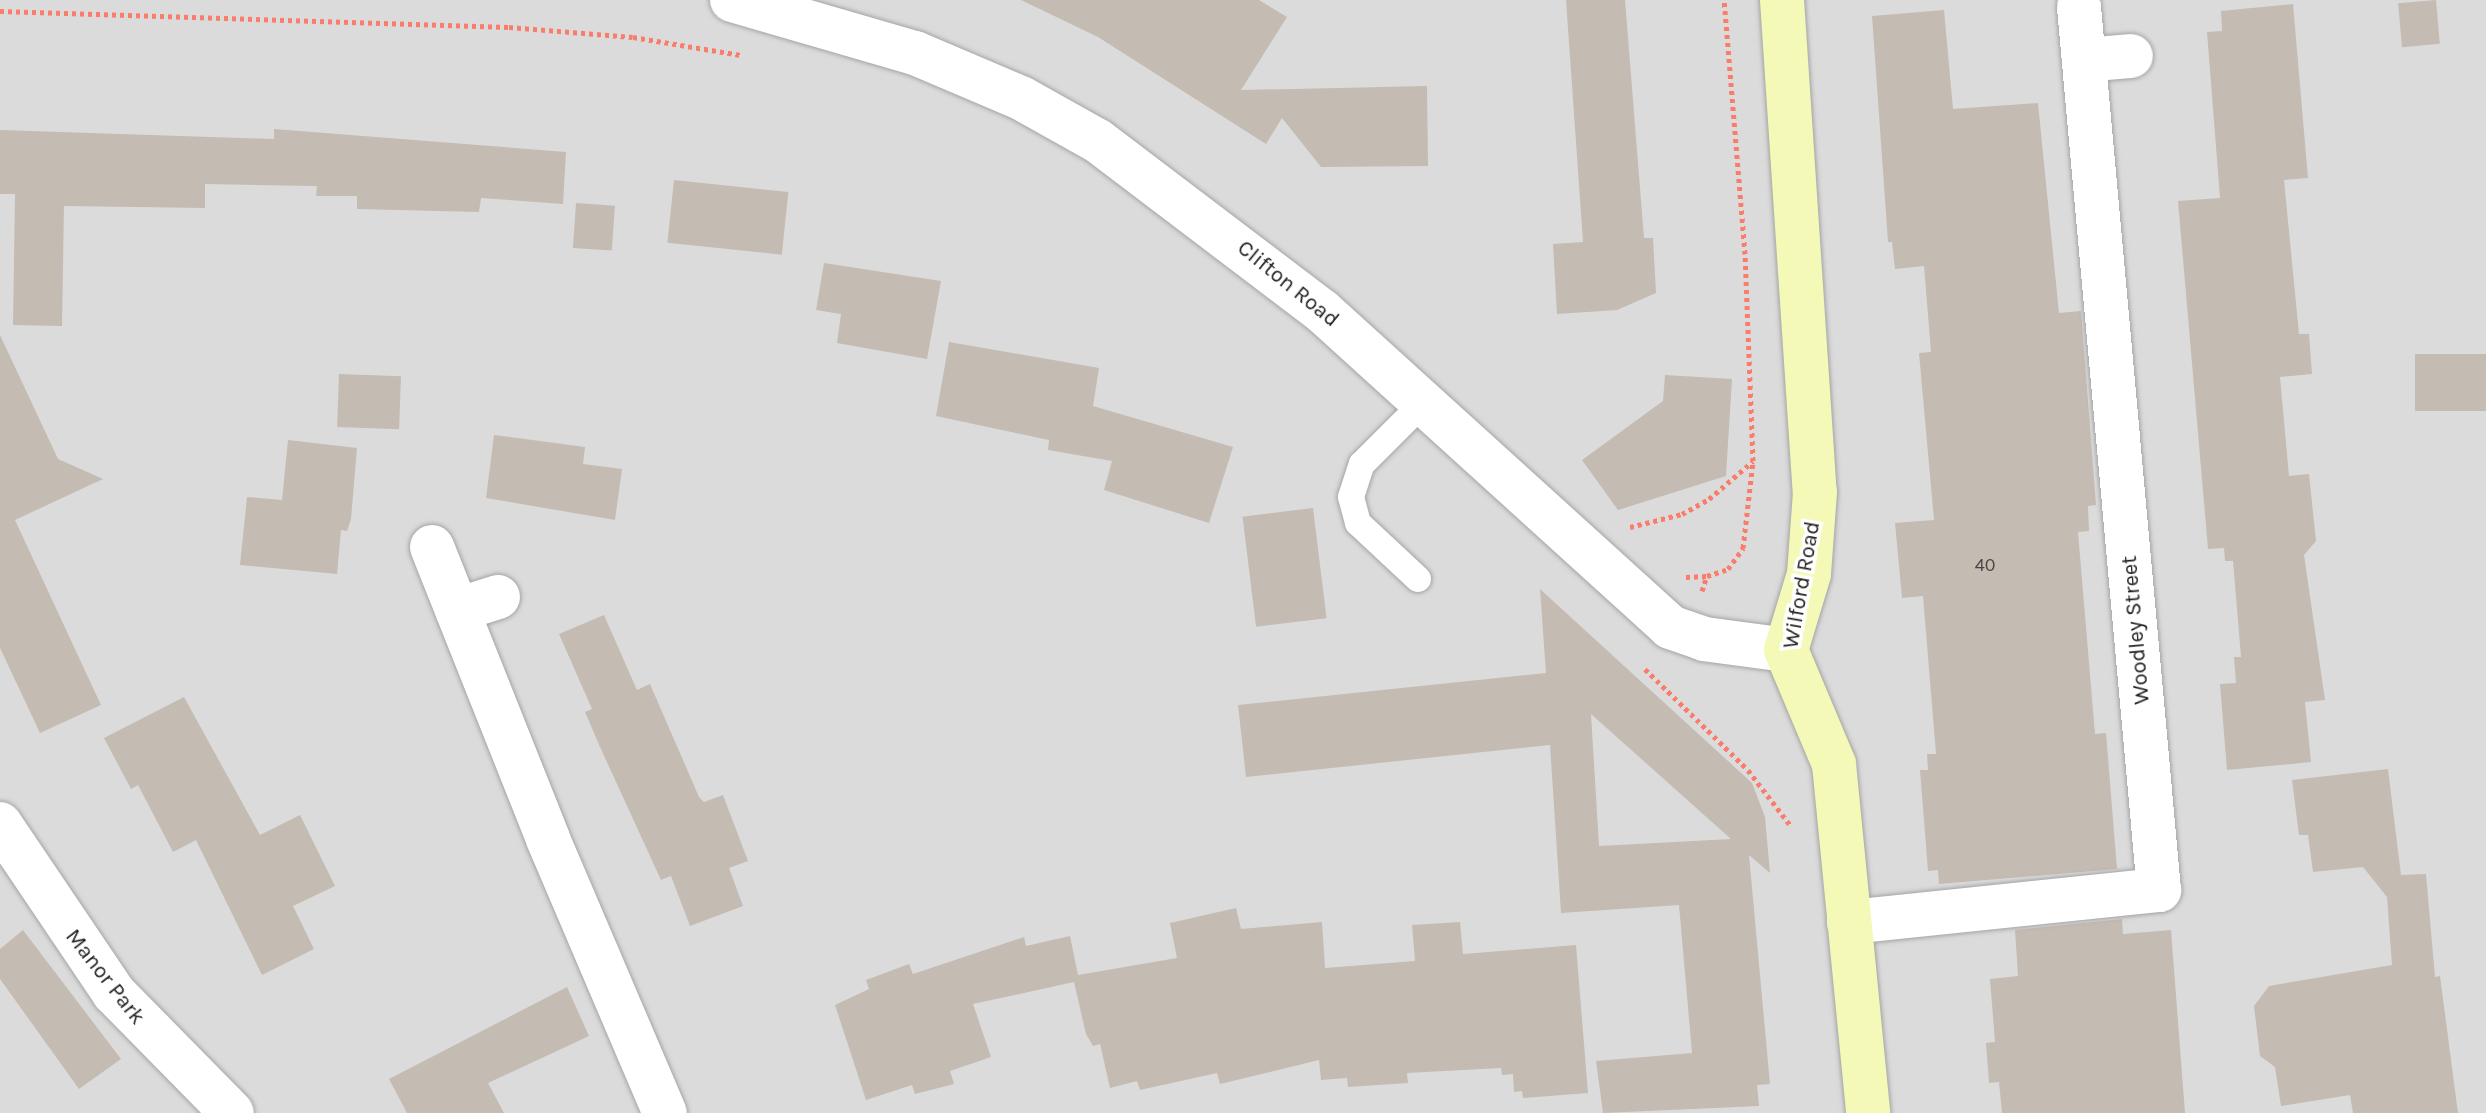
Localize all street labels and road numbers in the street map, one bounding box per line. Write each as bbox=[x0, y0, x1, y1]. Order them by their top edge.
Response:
street label: Clifton Road bbox=[1232, 235, 1344, 333]
street label: Wilford Road bbox=[1778, 519, 1826, 651]
street label: Woodley Street bbox=[2116, 554, 2156, 706]
street label: Manor Park bbox=[60, 924, 150, 1030]

